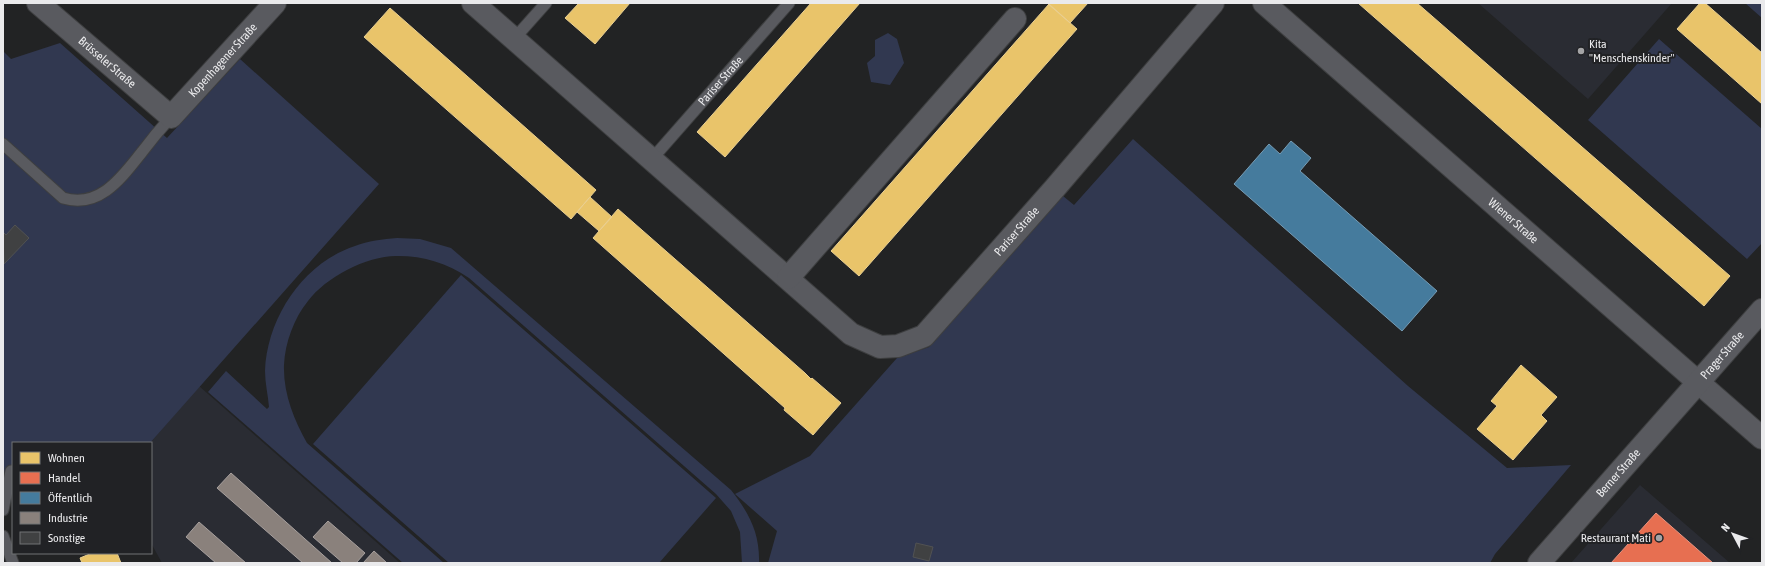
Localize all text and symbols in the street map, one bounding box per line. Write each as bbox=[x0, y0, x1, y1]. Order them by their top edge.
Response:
street label: Kopenhagener Straße bbox=[186, 20, 260, 100]
street label: Brüsseler Straße bbox=[75, 34, 139, 91]
place label: Kita "Menschenskinder" bbox=[1589, 37, 1674, 65]
marker: Kita "Menschenskinder" bbox=[1576, 46, 1586, 56]
street label: Pariser Straße bbox=[695, 53, 746, 108]
street label: Wiener Straße bbox=[1485, 195, 1541, 246]
street label: Pariser Straße bbox=[991, 204, 1042, 259]
street label: Prager Straße bbox=[1697, 328, 1747, 382]
legend bbox=[12, 442, 152, 554]
street label: Berner Straße bbox=[1593, 446, 1643, 500]
text: Wohnen bbox=[48, 451, 85, 465]
text: Handel bbox=[48, 471, 82, 485]
text: Öffentlich bbox=[48, 491, 92, 505]
text: Industrie bbox=[48, 511, 88, 525]
north arrow bbox=[1713, 514, 1753, 554]
text: N bbox=[1719, 521, 1732, 534]
text: Sonstige bbox=[48, 531, 85, 545]
place label: Restaurant Mati bbox=[1581, 531, 1651, 545]
marker: Restaurant Mati bbox=[1654, 533, 1664, 543]

